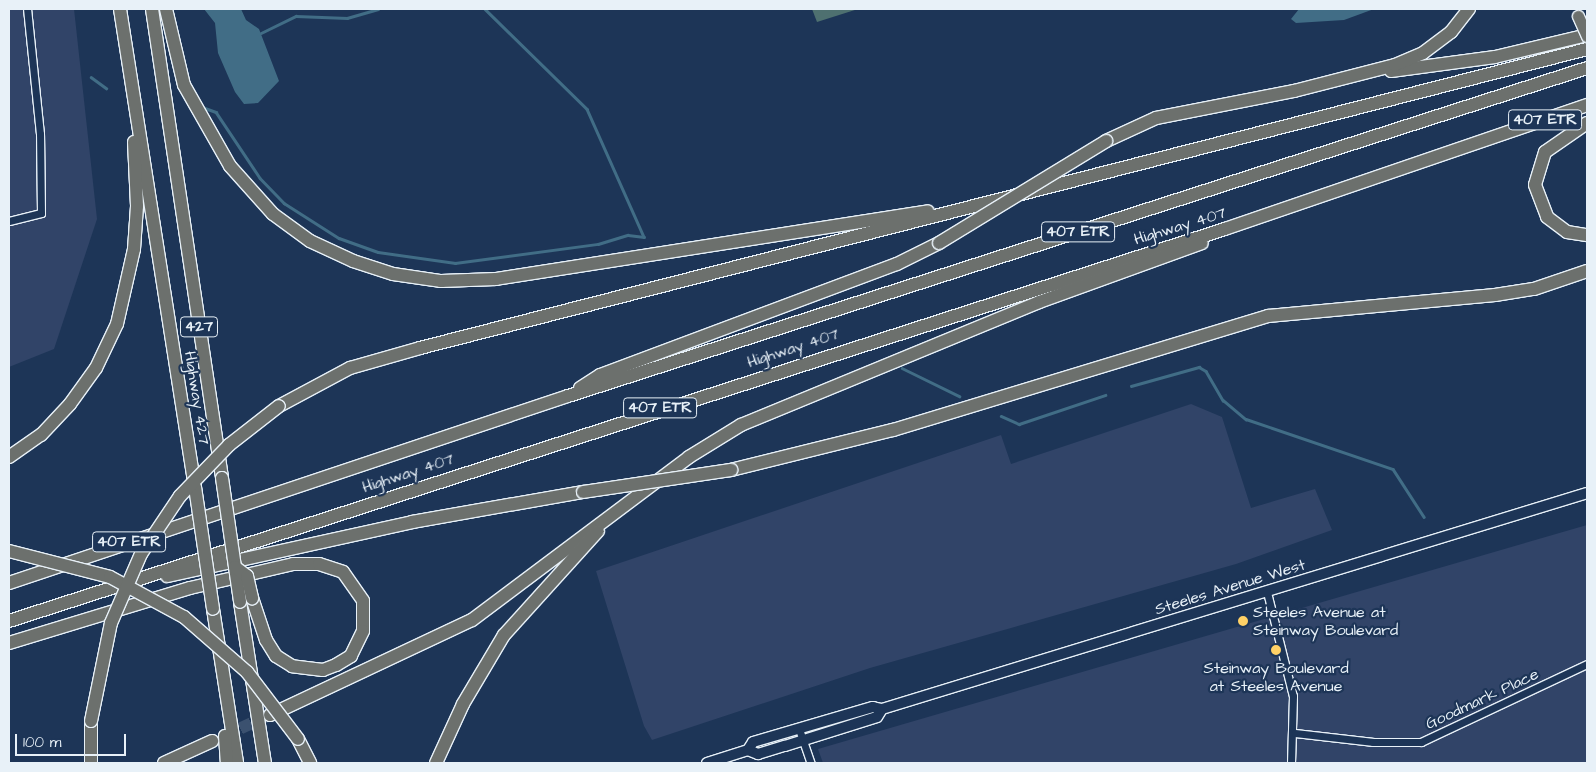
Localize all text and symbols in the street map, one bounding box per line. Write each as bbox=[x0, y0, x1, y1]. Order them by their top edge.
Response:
road number: 407 ETR bbox=[1508, 108, 1582, 132]
street label: Highway 407 bbox=[1132, 203, 1228, 249]
road number: 407 ETR bbox=[1040, 220, 1116, 244]
road number: 427 bbox=[179, 314, 219, 340]
street label: Highway 407 bbox=[745, 324, 841, 372]
street label: Highway 427 bbox=[180, 350, 214, 446]
road number: 407 ETR bbox=[622, 396, 698, 420]
street label: Highway 407 bbox=[360, 449, 456, 497]
road number: 407 ETR bbox=[92, 530, 166, 554]
street label: Steeles Avenue West bbox=[1152, 555, 1308, 619]
place label: Steeles Avenue at Steinway Boulevard bbox=[1253, 602, 1398, 640]
marker: Steeles Avenue at Steinway Boulevard bbox=[1237, 615, 1249, 627]
marker: Steinway Boulevard at Steeles Avenue bbox=[1270, 644, 1282, 656]
place label: Steinway Boulevard at Steeles Avenue bbox=[1203, 658, 1349, 696]
street label: Goodmark Place bbox=[1422, 664, 1542, 734]
scale bar bbox=[18, 724, 129, 756]
text: 100 m bbox=[23, 732, 62, 753]

